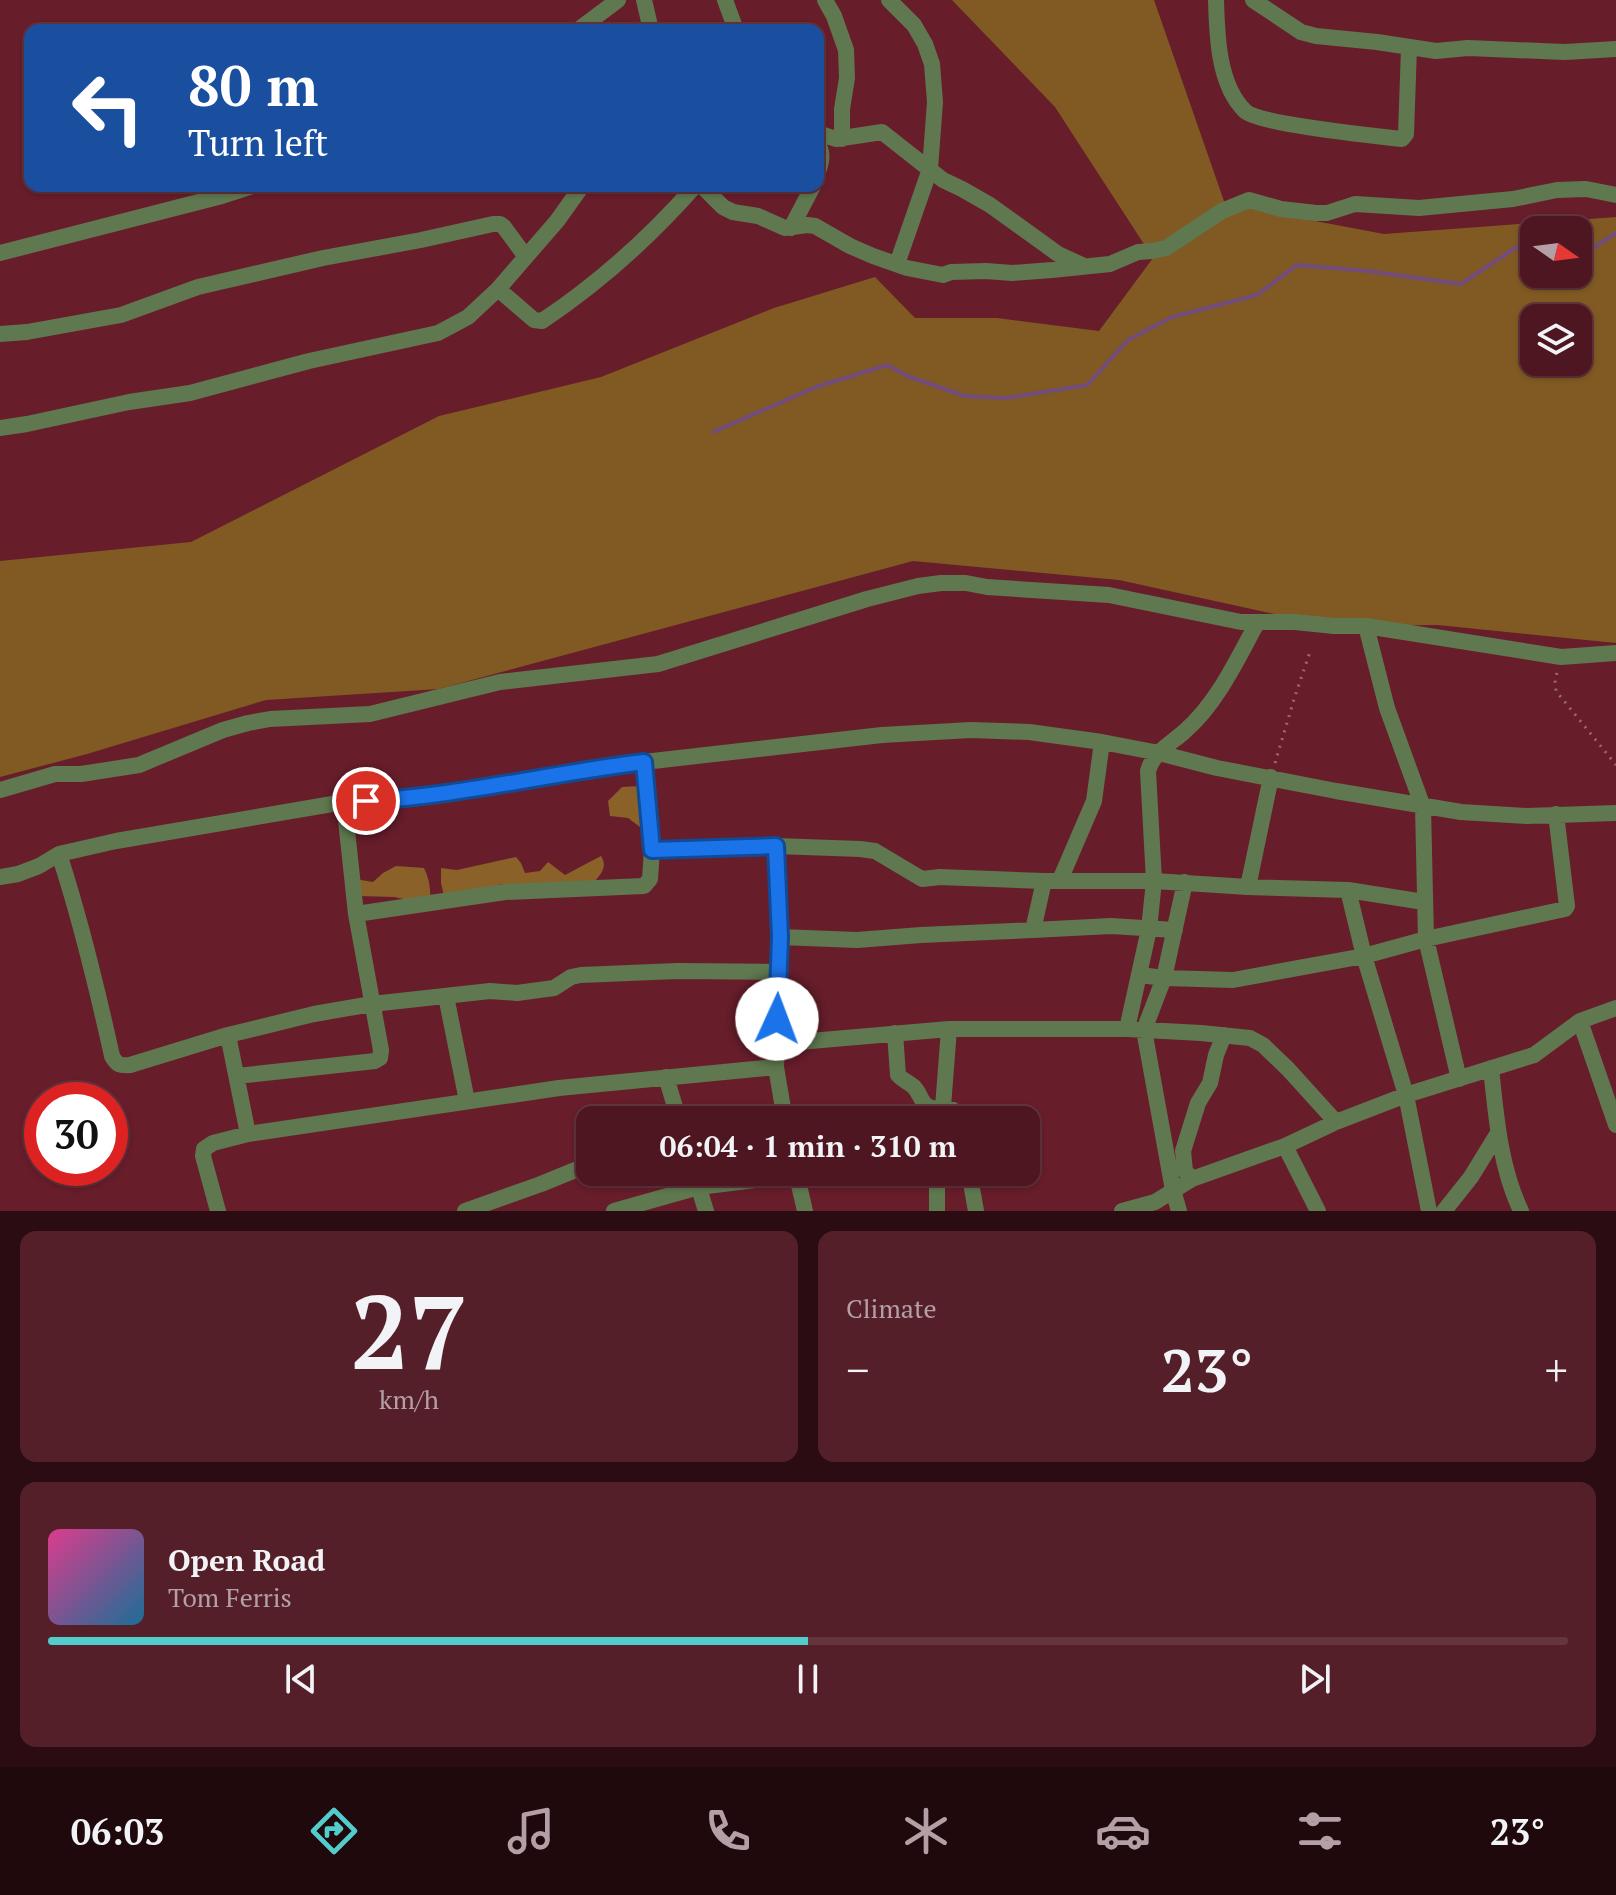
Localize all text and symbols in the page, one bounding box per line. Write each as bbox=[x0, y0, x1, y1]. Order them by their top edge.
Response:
text: 80 m bbox=[188, 48, 318, 122]
icon: left bbox=[56, 56, 160, 160]
text: Turn left bbox=[188, 119, 328, 166]
north arrow bbox=[1520, 216, 1592, 288]
map controls bbox=[1520, 216, 1592, 376]
button: layers bbox=[1520, 304, 1592, 376]
pin bbox=[332, 767, 400, 835]
icon: arrive bbox=[344, 779, 388, 823]
position arrow bbox=[735, 977, 819, 1061]
speed limit sign: 30 bbox=[24, 1082, 128, 1186]
text: 06:04 · 1 min · 310 m bbox=[660, 1126, 956, 1166]
text: 27 bbox=[350, 1261, 468, 1399]
text: Climate bbox=[846, 1291, 937, 1325]
text: 23° bbox=[1161, 1330, 1253, 1409]
text: − bbox=[846, 1340, 869, 1399]
text: + bbox=[1545, 1340, 1568, 1399]
text: km/h bbox=[379, 1382, 439, 1416]
text: Open Road bbox=[168, 1540, 325, 1580]
text: Tom Ferris bbox=[168, 1580, 292, 1614]
icon: previous bbox=[279, 1657, 323, 1701]
icon: pause bbox=[786, 1657, 830, 1701]
icon: next bbox=[1293, 1657, 1337, 1701]
icon: directions bbox=[306, 1803, 362, 1859]
icon: music bbox=[503, 1803, 559, 1859]
icon: phone bbox=[700, 1803, 756, 1859]
icon: climate bbox=[898, 1803, 954, 1859]
icon: car bbox=[1095, 1803, 1151, 1859]
icon: filters bbox=[1292, 1803, 1348, 1859]
text: 06:03 bbox=[71, 1808, 164, 1855]
text: 23° bbox=[1490, 1808, 1545, 1855]

